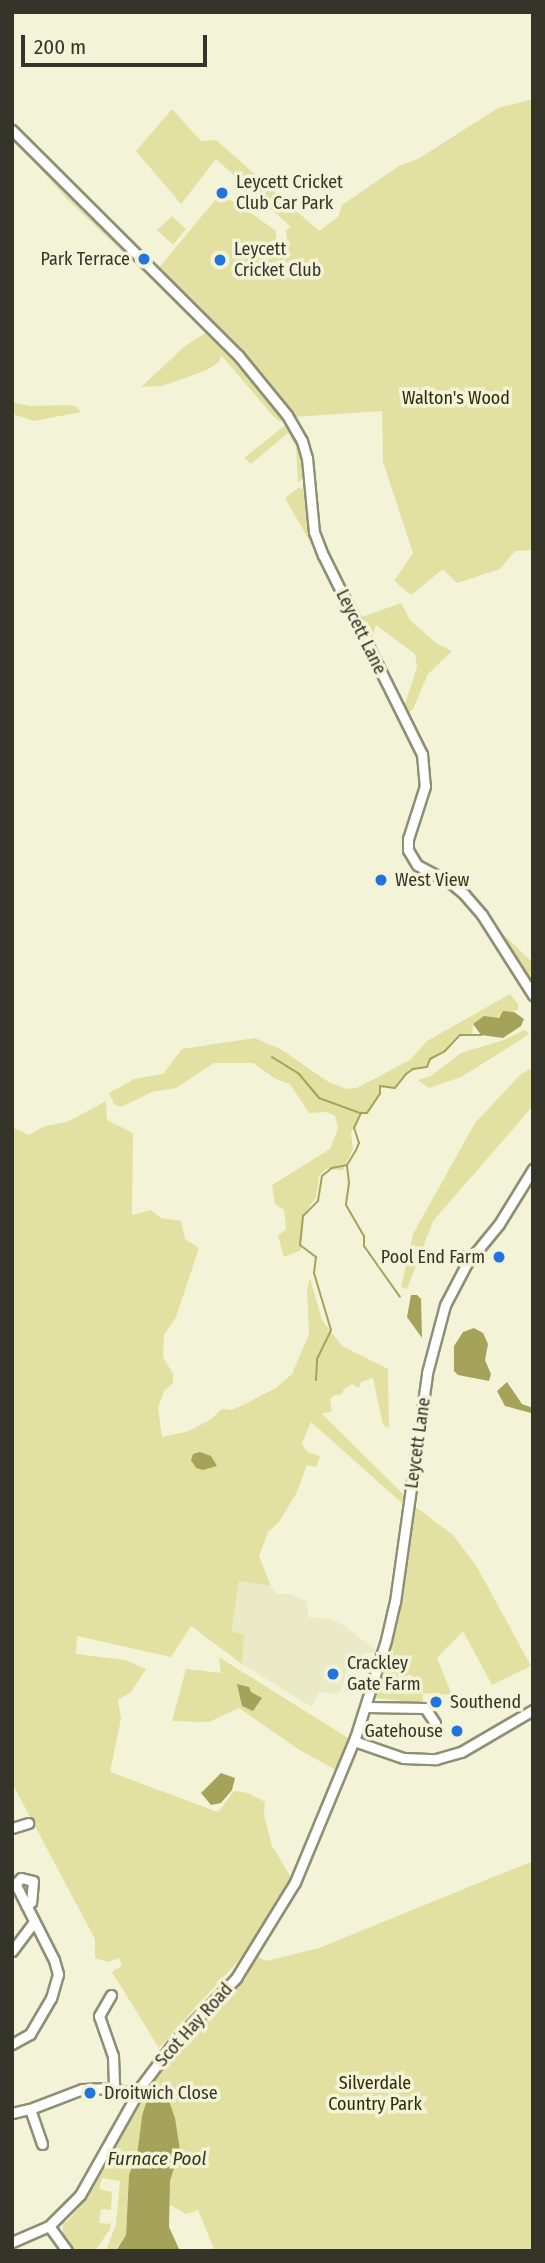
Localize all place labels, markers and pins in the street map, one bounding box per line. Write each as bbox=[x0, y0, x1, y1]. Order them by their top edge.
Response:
place label: Leycett Cricket Club Car Park bbox=[236, 172, 343, 214]
marker: Leycett Cricket Club Car Park bbox=[214, 185, 230, 201]
place label: Leycett Cricket Club bbox=[234, 239, 321, 282]
place label: Park Terrace bbox=[40, 248, 130, 270]
marker: Park Terrace bbox=[136, 251, 152, 267]
marker: Leycett Cricket Club bbox=[212, 252, 228, 268]
place label: West View bbox=[395, 869, 469, 891]
marker: West View bbox=[373, 872, 389, 888]
place label: Pool End Farm bbox=[381, 1246, 485, 1268]
marker: Pool End Farm bbox=[491, 1249, 507, 1265]
place label: Crackley Gate Farm bbox=[347, 1653, 421, 1696]
marker: Crackley Gate Farm bbox=[325, 1666, 341, 1682]
place label: Southend bbox=[450, 1691, 521, 1713]
marker: Southend bbox=[428, 1694, 444, 1710]
place label: Gatehouse bbox=[364, 1720, 443, 1742]
marker: Gatehouse bbox=[449, 1723, 465, 1739]
place label: Droitwich Close bbox=[104, 2082, 218, 2104]
marker: Droitwich Close bbox=[82, 2085, 98, 2101]

